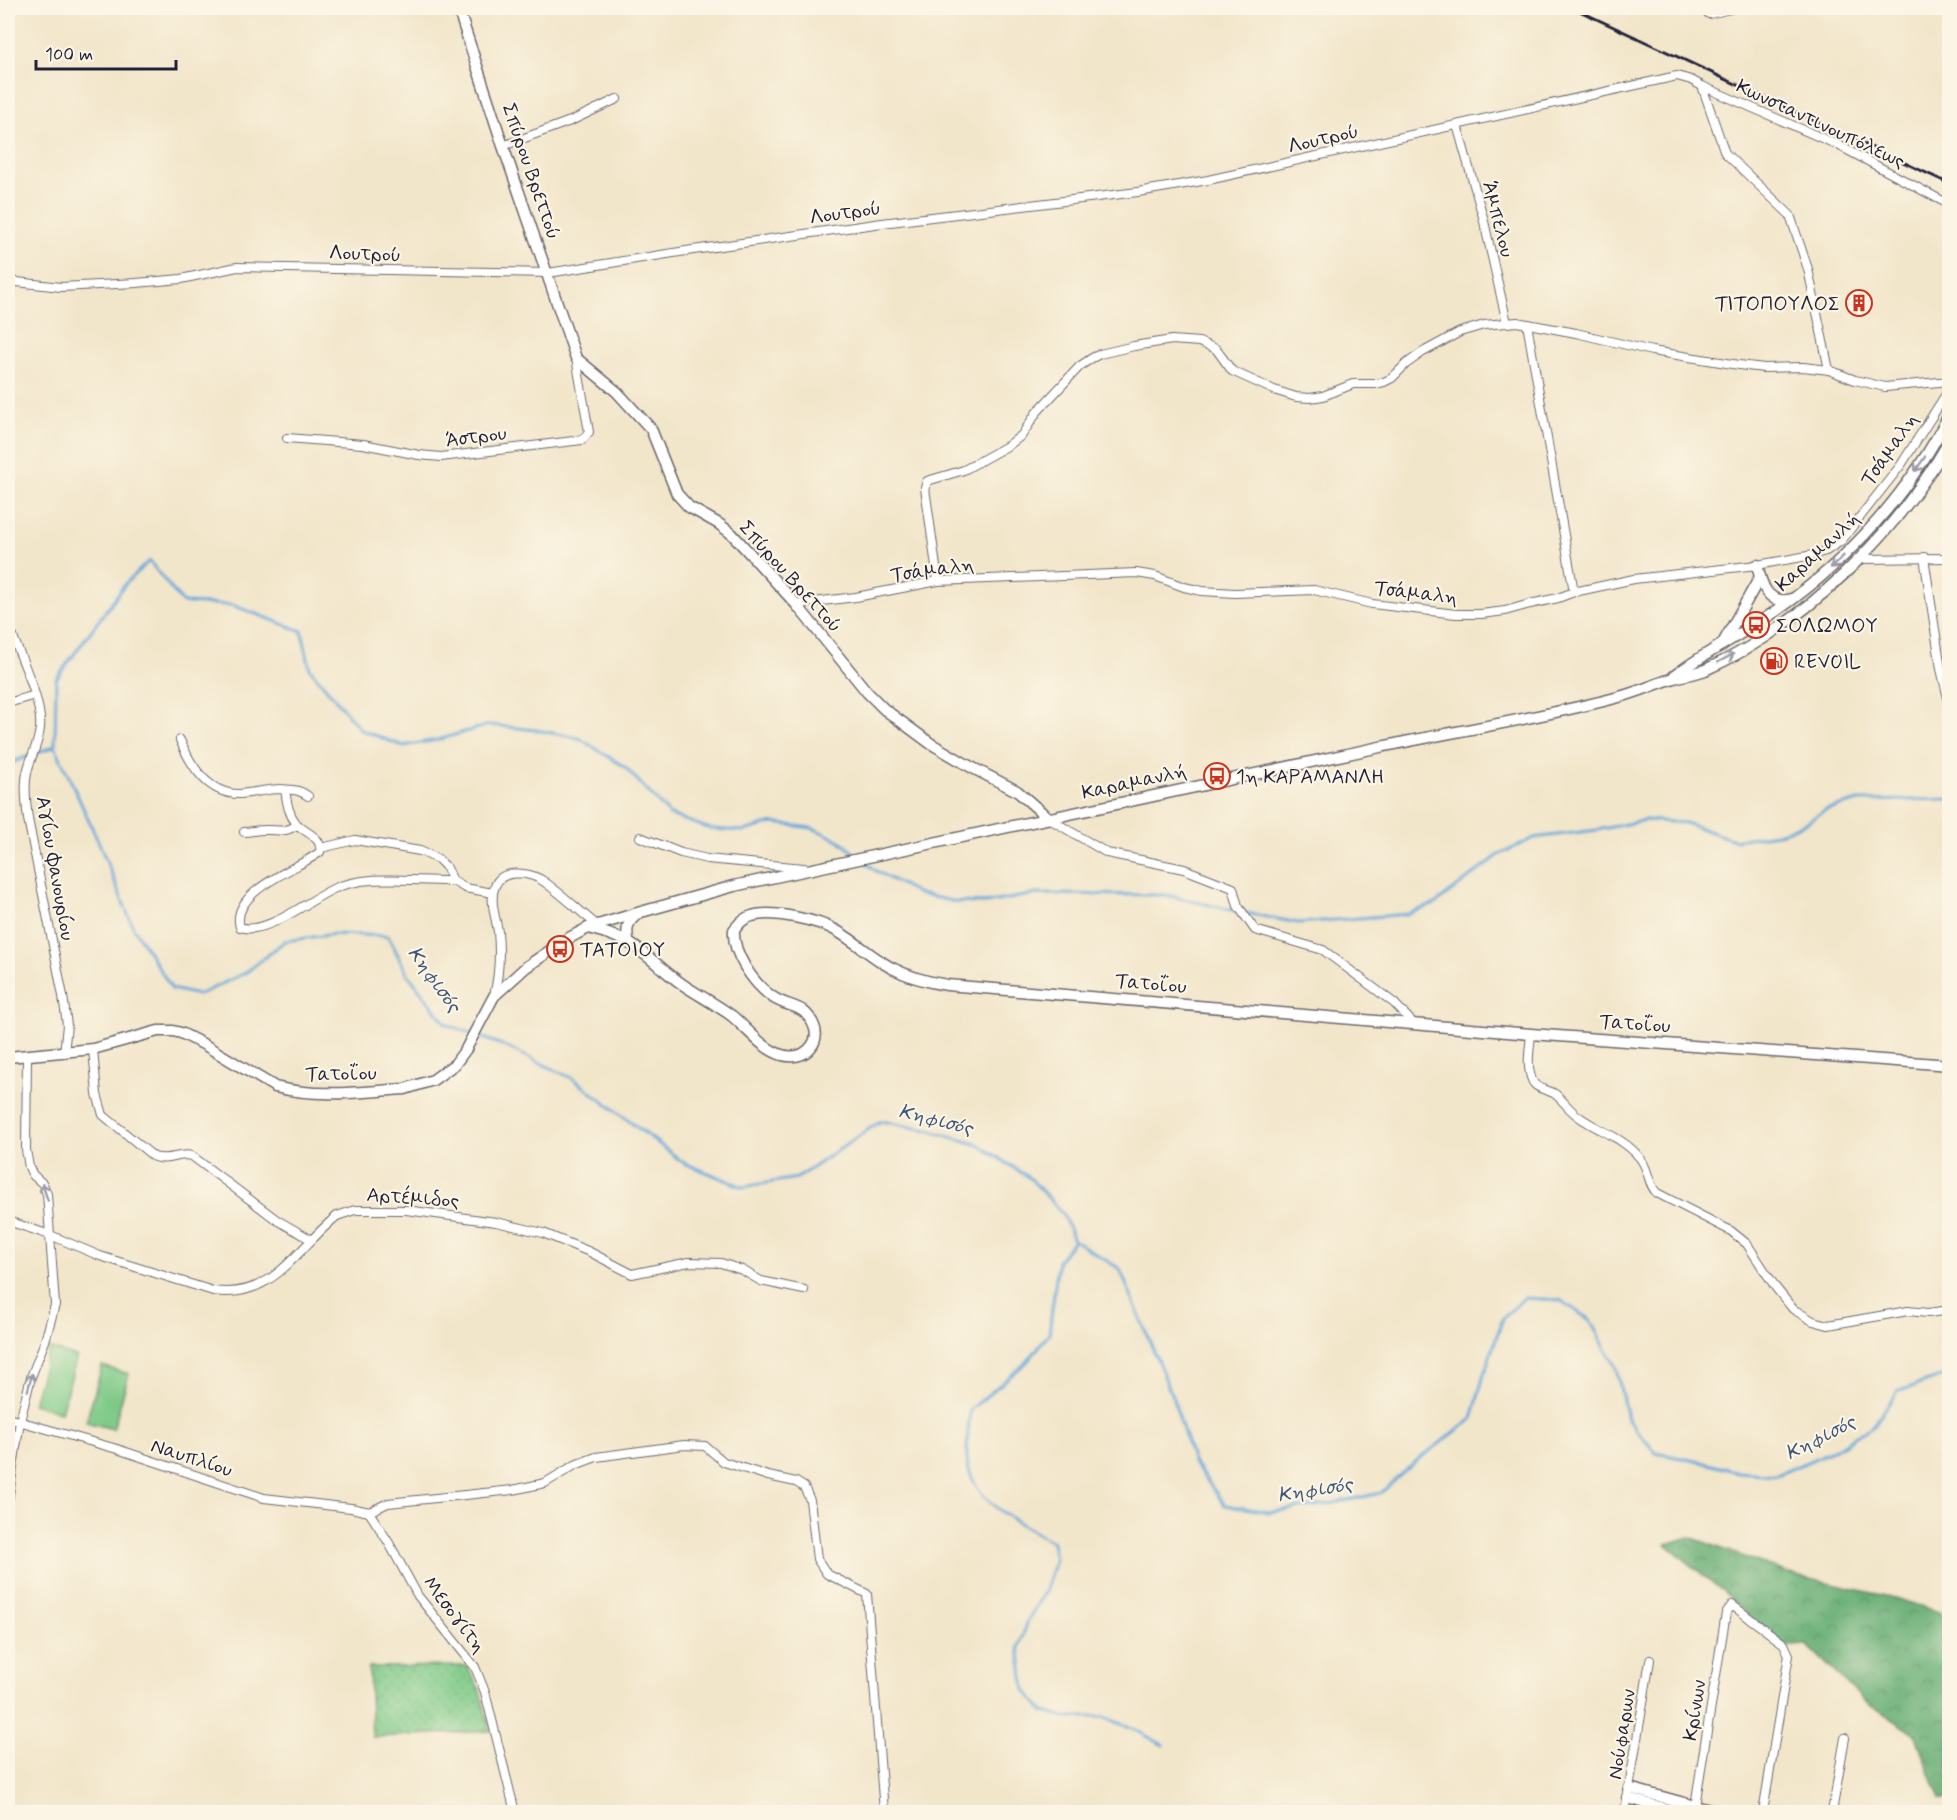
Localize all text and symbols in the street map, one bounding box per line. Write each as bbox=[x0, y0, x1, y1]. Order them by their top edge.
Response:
scale bar bbox=[36, 33, 176, 71]
text: 100 m bbox=[45, 43, 93, 67]
street label: Κωνσταντινουπόλεως bbox=[1732, 73, 1909, 175]
street label: Σπύρου Βρεττού bbox=[495, 100, 567, 243]
street label: Λουτρού bbox=[1285, 118, 1361, 161]
street label: Άμπελου bbox=[1475, 179, 1520, 260]
street label: Λουτρού bbox=[808, 195, 883, 232]
street label: Λουτρού bbox=[329, 240, 401, 269]
building icon: ΤΙΤΟΠΟΥΛΟΣ bbox=[1844, 288, 1874, 318]
place label: ΤΙΤΟΠΟΥΛΟΣ bbox=[1715, 291, 1840, 318]
street label: Τσάμαλη bbox=[1855, 408, 1925, 492]
street label: Άστρου bbox=[444, 420, 508, 455]
one-way arrow bbox=[1914, 455, 1926, 471]
street label: Καραμανλή bbox=[1770, 506, 1866, 598]
street label: Σπύρου Βρεττού bbox=[732, 515, 848, 639]
street label: Τσάμαλη bbox=[889, 551, 975, 590]
one-way arrow bbox=[1829, 555, 1844, 569]
street label: Τσάμαλη bbox=[1373, 575, 1459, 612]
bus stop icon: ΣΟΛΩΜΟΥ bbox=[1741, 610, 1771, 640]
place label: ΣΟΛΩΜΟΥ bbox=[1776, 613, 1878, 640]
fuel station icon: REVOIL bbox=[1759, 646, 1789, 676]
place label: REVOIL bbox=[1794, 649, 1861, 676]
one-way arrow bbox=[1717, 652, 1735, 664]
street label: Καραμανλή bbox=[1079, 758, 1189, 807]
bus stop icon: 1η ΚΑΡΑΜΑΝΛΗ bbox=[1202, 761, 1232, 791]
place label: 1η ΚΑΡΑΜΑΝΛΗ bbox=[1236, 764, 1384, 791]
street label: Αγίου Φανουρίου bbox=[29, 794, 81, 943]
bus stop icon: ΤΑΤΟΙΟΥ bbox=[545, 934, 575, 964]
place label: ΤΑΤΟΙΟΥ bbox=[580, 937, 665, 964]
water label: Κηφισός bbox=[401, 941, 469, 1020]
street label: Τατοΐου bbox=[1114, 968, 1188, 1001]
street label: Τατοΐου bbox=[1598, 1009, 1671, 1040]
street label: Τατοΐου bbox=[305, 1060, 377, 1089]
water label: Κηφισός bbox=[896, 1097, 977, 1143]
street label: Αρτέμιδος bbox=[366, 1182, 460, 1215]
one-way arrow bbox=[38, 1183, 49, 1202]
one-way arrow bbox=[25, 1373, 36, 1392]
water label: Κηφισός bbox=[1780, 1407, 1862, 1467]
street label: Ναυπλίου bbox=[147, 1433, 236, 1484]
water label: Κηφισός bbox=[1276, 1470, 1356, 1510]
street label: Μεσογίτη bbox=[416, 1571, 492, 1659]
street label: Κρίνων bbox=[1677, 1678, 1714, 1743]
street label: Νούφαρων bbox=[1602, 1687, 1643, 1781]

